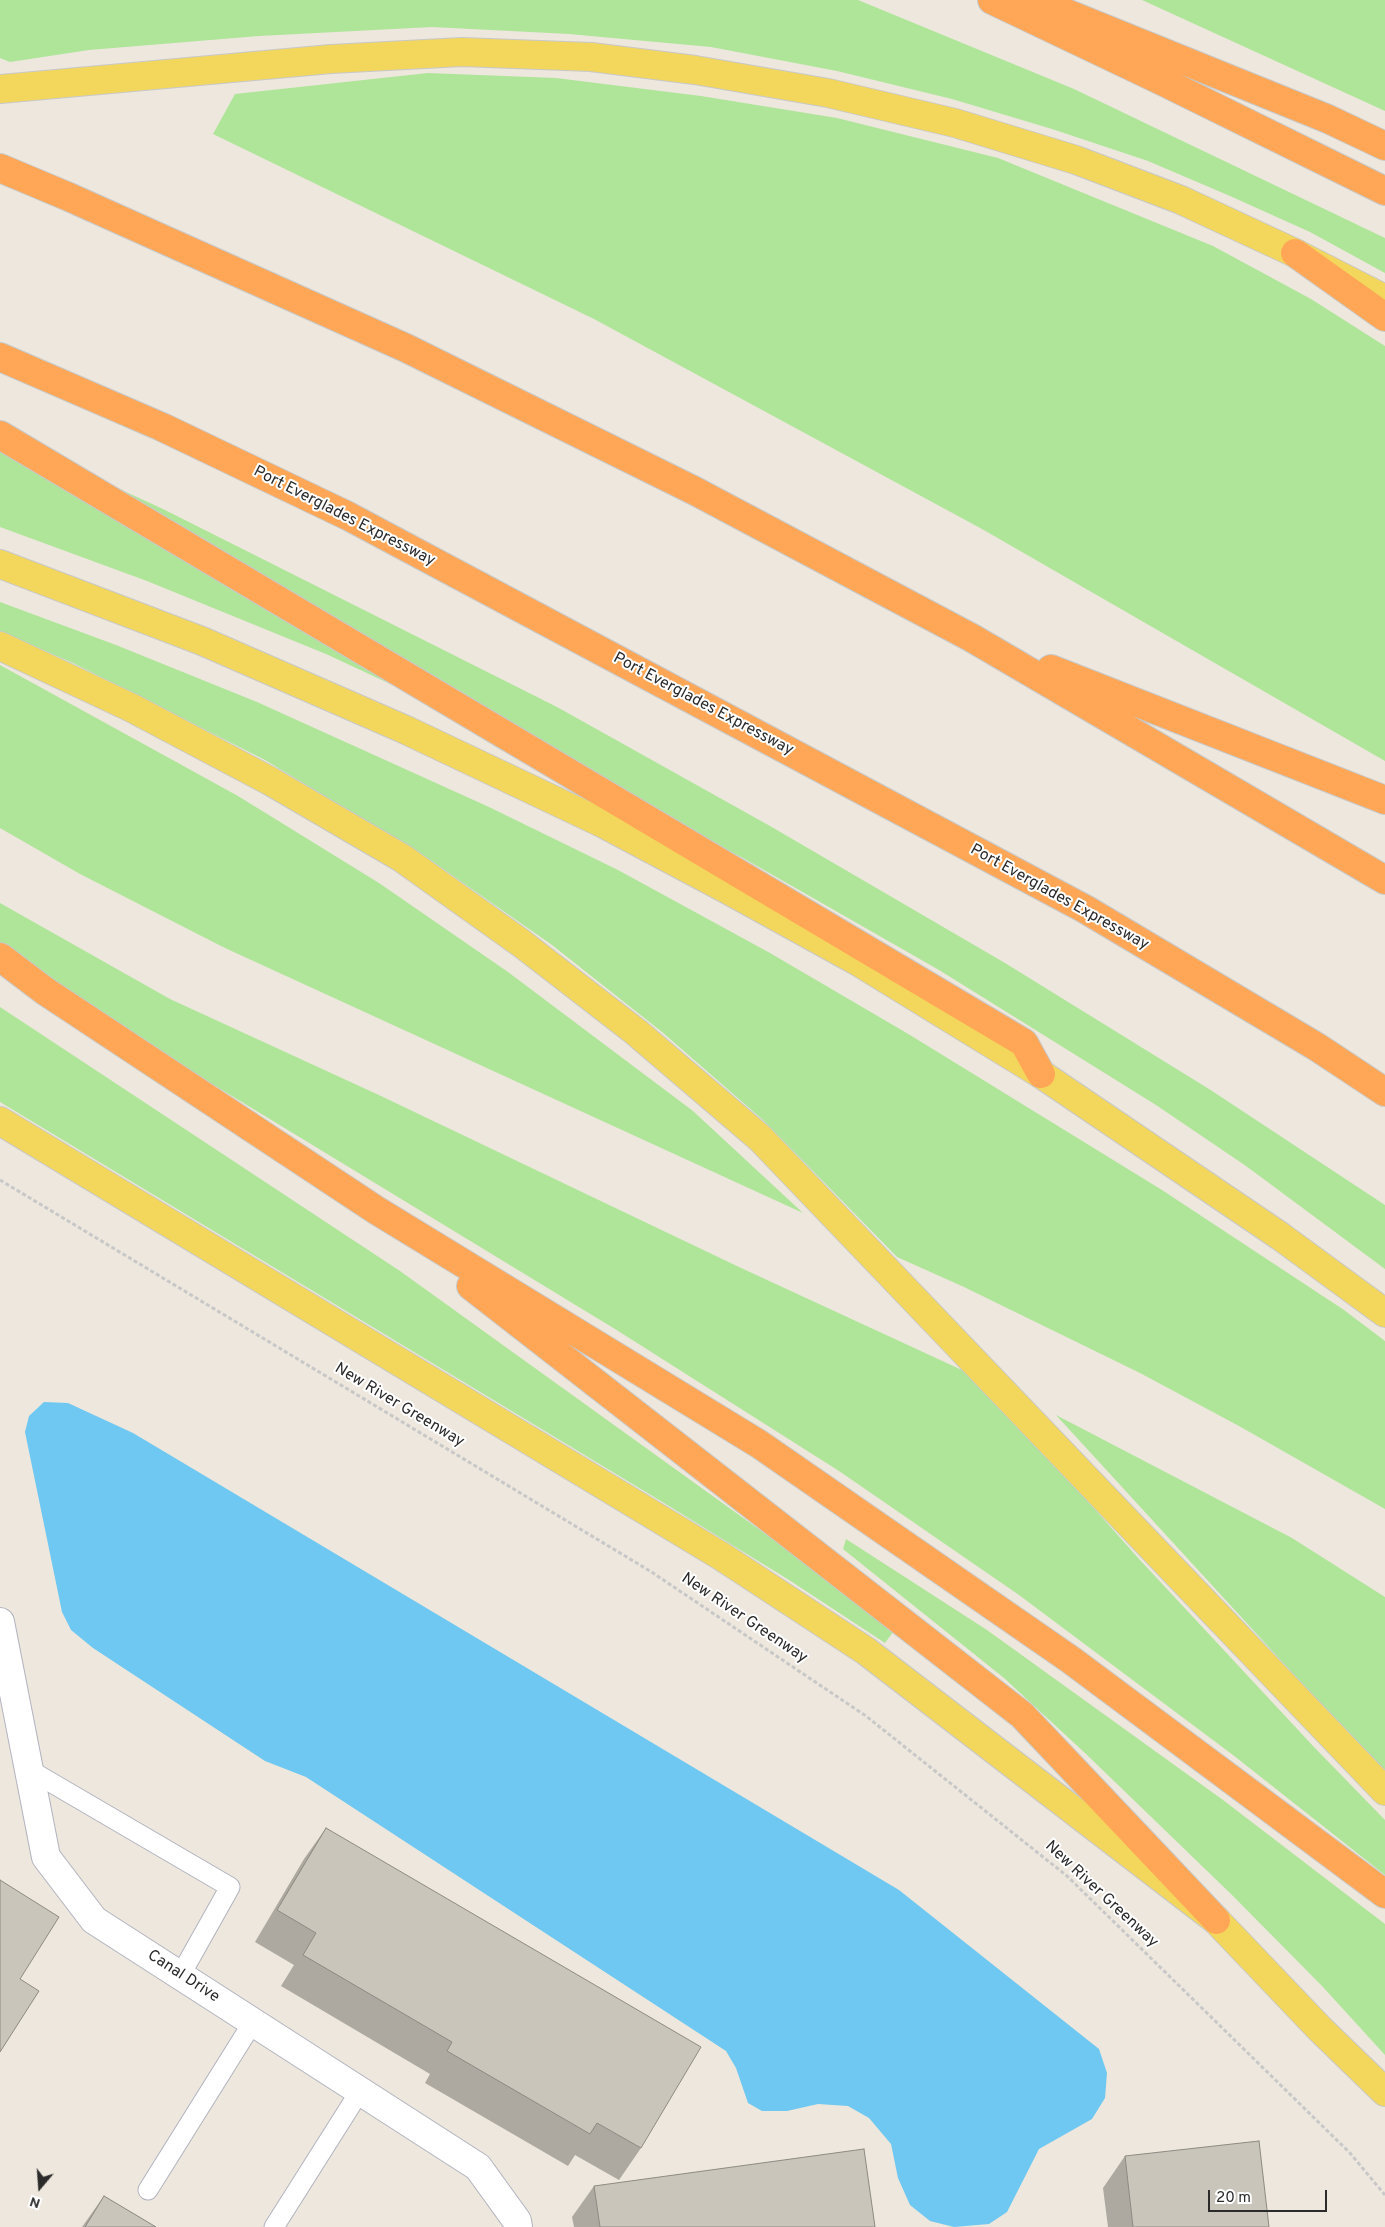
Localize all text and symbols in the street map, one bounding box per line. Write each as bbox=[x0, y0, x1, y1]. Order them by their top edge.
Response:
street label: Port Everglades Expressway bbox=[250, 463, 438, 571]
street label: Port Everglades Expressway bbox=[610, 649, 796, 761]
street label: Port Everglades Expressway bbox=[966, 841, 1152, 955]
street label: New River Greenway bbox=[331, 1360, 467, 1452]
street label: New River Greenway bbox=[677, 1570, 811, 1668]
street label: New River Greenway bbox=[1040, 1837, 1162, 1953]
street label: Canal Drive bbox=[143, 1947, 223, 2007]
north arrow bbox=[15, 2162, 65, 2212]
scale bar bbox=[1210, 2180, 1329, 2212]
text: 20 m bbox=[1216, 2189, 1251, 2208]
text: N bbox=[28, 2192, 43, 2211]

